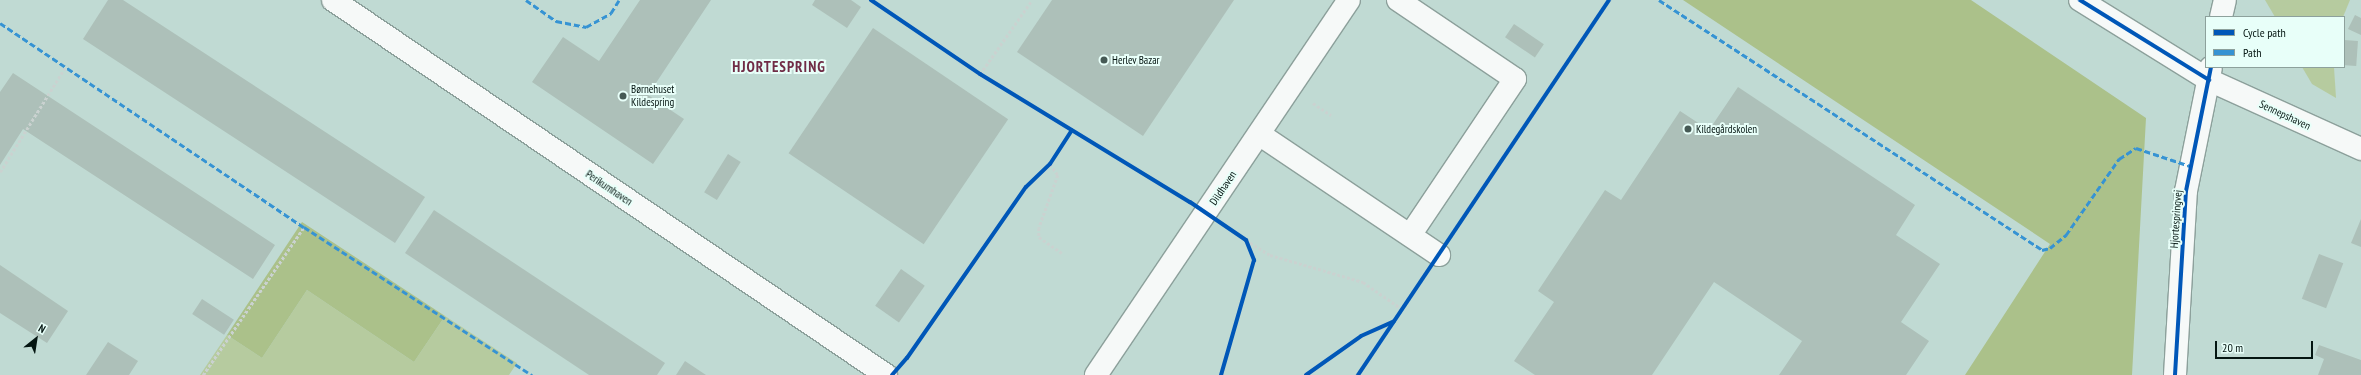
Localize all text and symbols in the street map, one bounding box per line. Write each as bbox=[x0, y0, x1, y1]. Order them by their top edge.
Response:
legend bbox=[2205, 16, 2345, 68]
text: Cycle path bbox=[2243, 25, 2286, 40]
text: Path bbox=[2243, 45, 2261, 60]
place label: Herlev Bazar bbox=[1112, 53, 1160, 67]
marker: Herlev Bazar bbox=[1099, 55, 1109, 65]
district label: HJORTESPRING bbox=[732, 58, 826, 76]
place label: Børnehuset Kildespring bbox=[631, 83, 674, 109]
marker: Børnehuset Kildespring bbox=[618, 91, 628, 101]
street label: Sennepshaven bbox=[2257, 97, 2313, 133]
place label: Kildegårdskolen bbox=[1696, 122, 1757, 136]
marker: Kildegårdskolen bbox=[1683, 124, 1693, 134]
street label: Perikumhaven bbox=[583, 168, 635, 208]
street label: Dildhaven bbox=[1207, 168, 1239, 208]
street label: Hjortespringvej bbox=[2167, 189, 2185, 249]
north arrow bbox=[16, 319, 56, 359]
text: N bbox=[36, 321, 48, 336]
scale bar bbox=[2217, 333, 2315, 359]
text: 20 m bbox=[2222, 340, 2243, 355]

